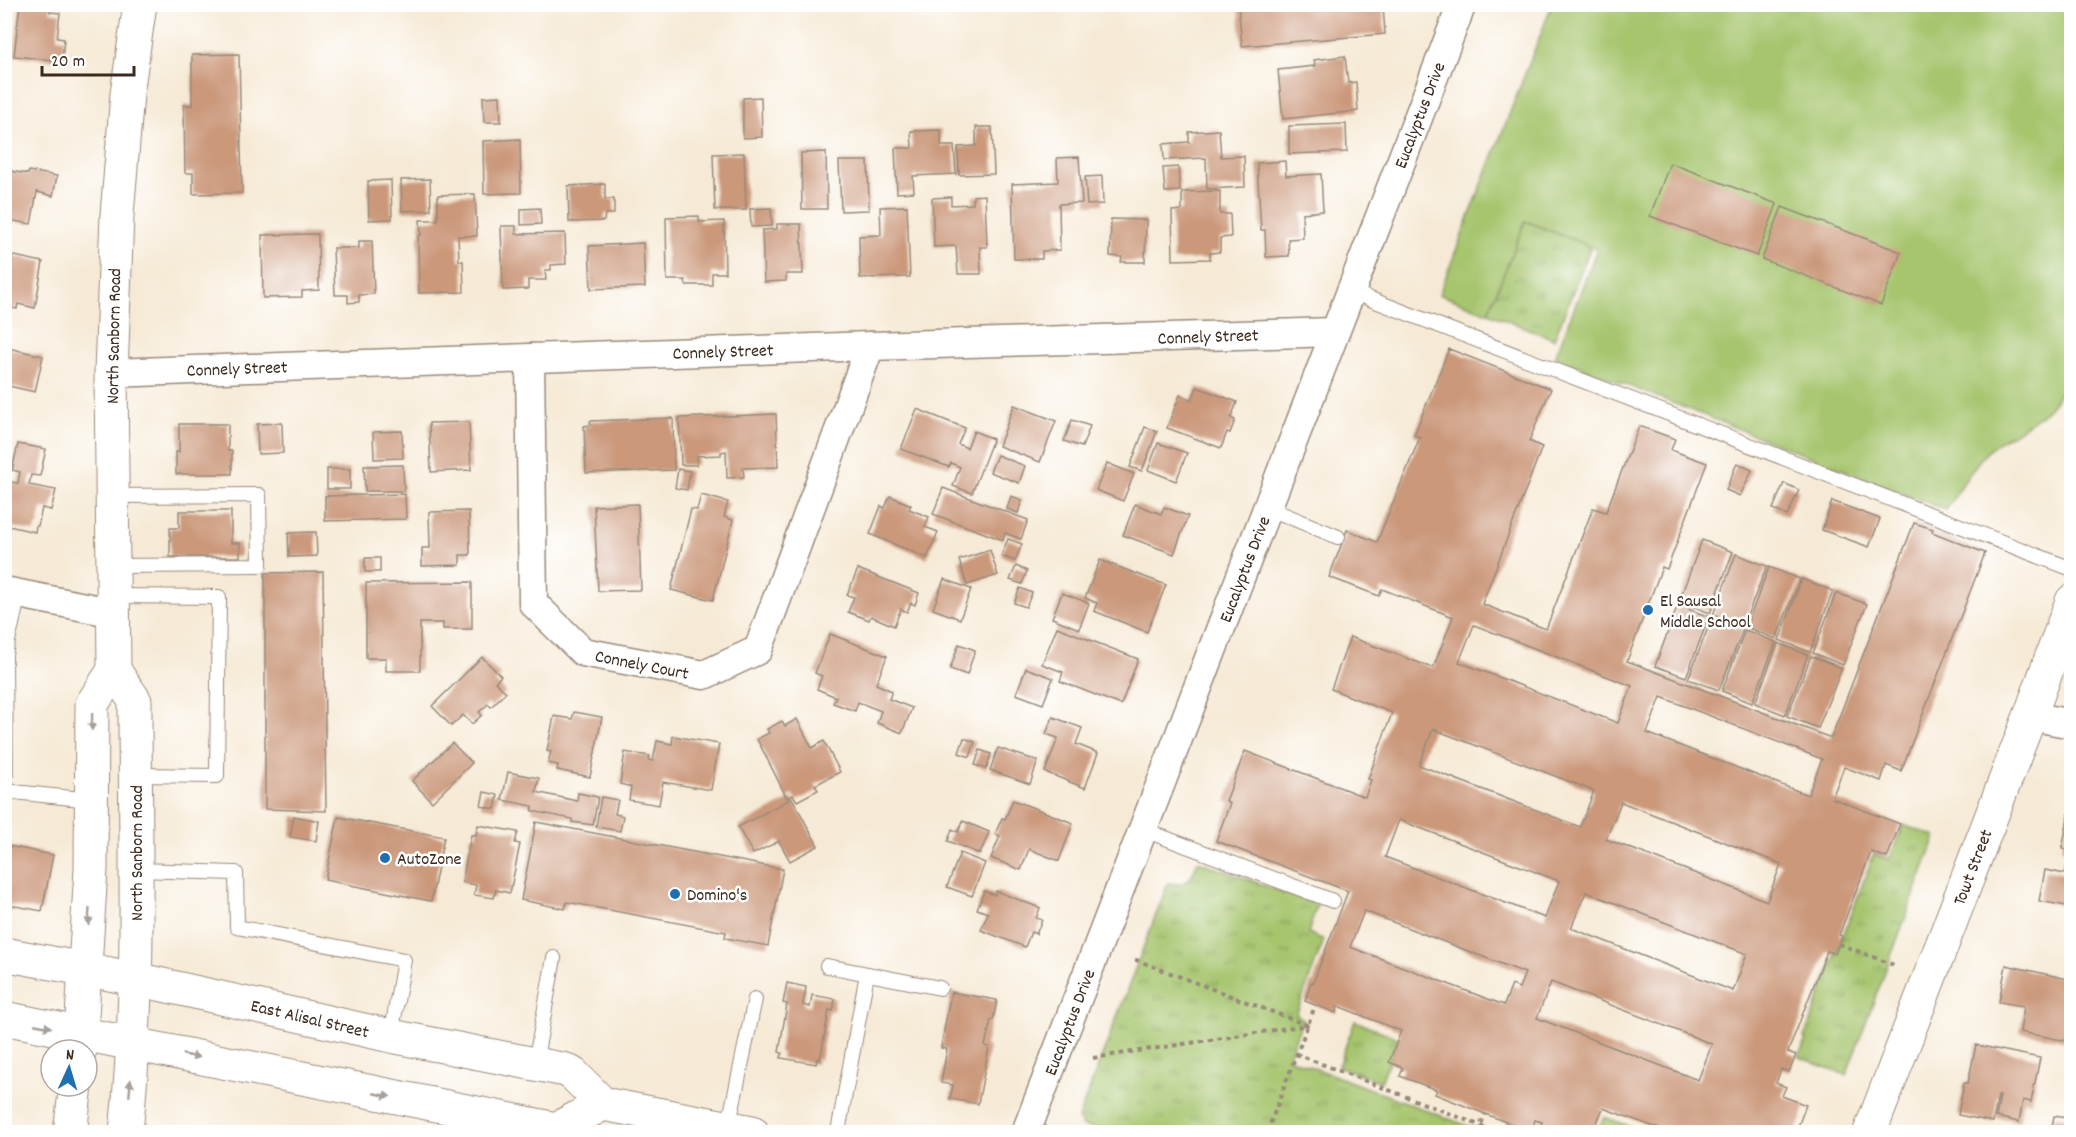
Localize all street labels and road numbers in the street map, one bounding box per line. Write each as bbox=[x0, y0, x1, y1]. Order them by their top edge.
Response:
street label: Eucalyptus Drive bbox=[1390, 59, 1453, 173]
street label: North Sanborn Road bbox=[102, 268, 129, 404]
street label: Connely Street bbox=[1157, 324, 1259, 353]
street label: Connely Street bbox=[672, 339, 774, 368]
street label: Connely Street bbox=[186, 356, 288, 385]
street label: Eucalyptus Drive bbox=[1215, 513, 1278, 627]
street label: Connely Court bbox=[592, 645, 691, 688]
street label: North Sanborn Road bbox=[126, 785, 151, 921]
street label: Towt Street bbox=[1948, 826, 2000, 910]
street label: Eucalyptus Drive bbox=[1040, 966, 1103, 1080]
street label: East Alisal Street bbox=[248, 995, 371, 1046]

